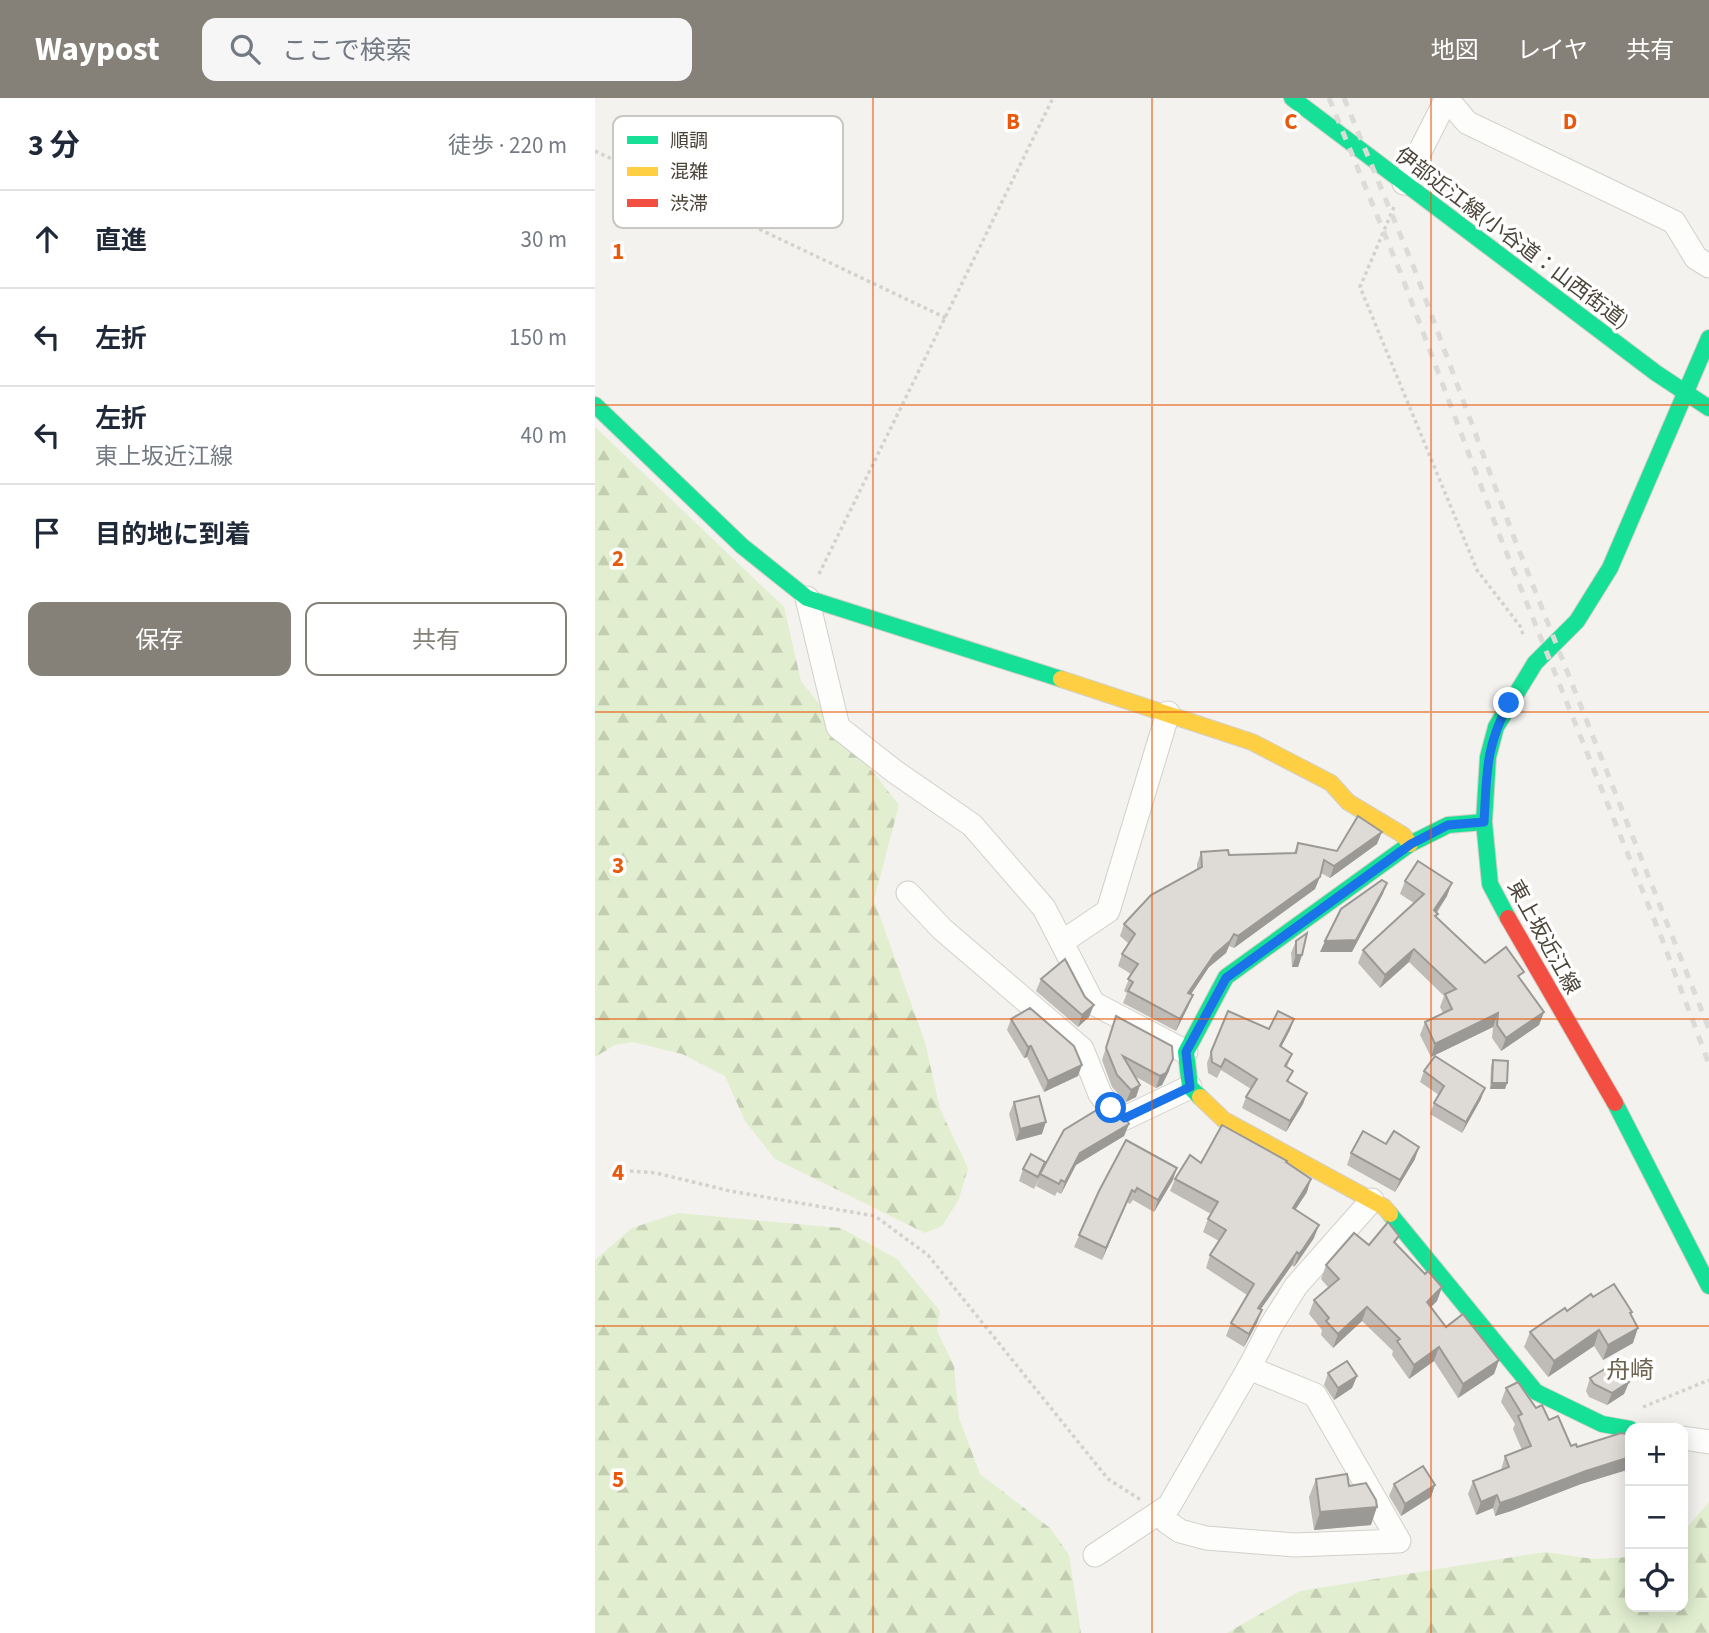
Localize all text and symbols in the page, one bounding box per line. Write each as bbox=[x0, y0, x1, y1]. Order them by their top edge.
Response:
search box bbox=[202, 18, 692, 81]
text: Waypost bbox=[35, 26, 160, 73]
icon: search bbox=[226, 30, 264, 68]
text: ここで検索 bbox=[282, 32, 412, 69]
text: 地図 bbox=[1431, 33, 1479, 68]
text: レイヤ bbox=[1517, 33, 1588, 68]
text: 共有 bbox=[1626, 33, 1674, 68]
text: B bbox=[1006, 105, 1020, 138]
text: C bbox=[1284, 105, 1298, 138]
text: D bbox=[1563, 105, 1577, 138]
legend bbox=[613, 116, 843, 228]
text: 3 分 bbox=[28, 124, 80, 167]
text: 順調 bbox=[670, 128, 708, 155]
text: 徒歩 · 220 m bbox=[448, 129, 567, 162]
street label: 伊部近江線(小谷道：山西街道) bbox=[1389, 140, 1635, 336]
text: 混雑 bbox=[670, 159, 708, 186]
text: 渋滞 bbox=[670, 191, 708, 218]
icon: ahead bbox=[28, 220, 66, 258]
text: 直進 bbox=[95, 222, 147, 259]
text: 30 m bbox=[520, 223, 567, 256]
text: 1 bbox=[612, 235, 624, 268]
icon: left bbox=[28, 318, 66, 356]
text: 左折 bbox=[95, 320, 147, 357]
text: 150 m bbox=[509, 321, 567, 354]
text: 左折 bbox=[95, 400, 147, 437]
icon: left bbox=[28, 416, 66, 454]
text: 40 m bbox=[520, 419, 567, 452]
text: 東上坂近江線 bbox=[95, 440, 233, 473]
icon: arrive bbox=[28, 514, 66, 552]
text: 目的地に到着 bbox=[95, 516, 251, 553]
text: 2 bbox=[612, 542, 624, 575]
button: 保存 bbox=[28, 602, 291, 676]
button: 共有 bbox=[305, 602, 567, 676]
route end bbox=[1493, 687, 1524, 718]
text: 3 bbox=[612, 849, 624, 882]
street label: 東上坂近江線 bbox=[1500, 875, 1588, 999]
route start bbox=[1095, 1092, 1126, 1123]
text: 4 bbox=[612, 1156, 624, 1189]
district label: 舟崎 bbox=[1606, 1353, 1654, 1388]
map controls bbox=[1625, 1423, 1688, 1612]
button: + bbox=[1625, 1423, 1688, 1486]
text: 5 bbox=[612, 1463, 624, 1496]
button: − bbox=[1625, 1486, 1688, 1549]
button: locate bbox=[1625, 1549, 1688, 1612]

